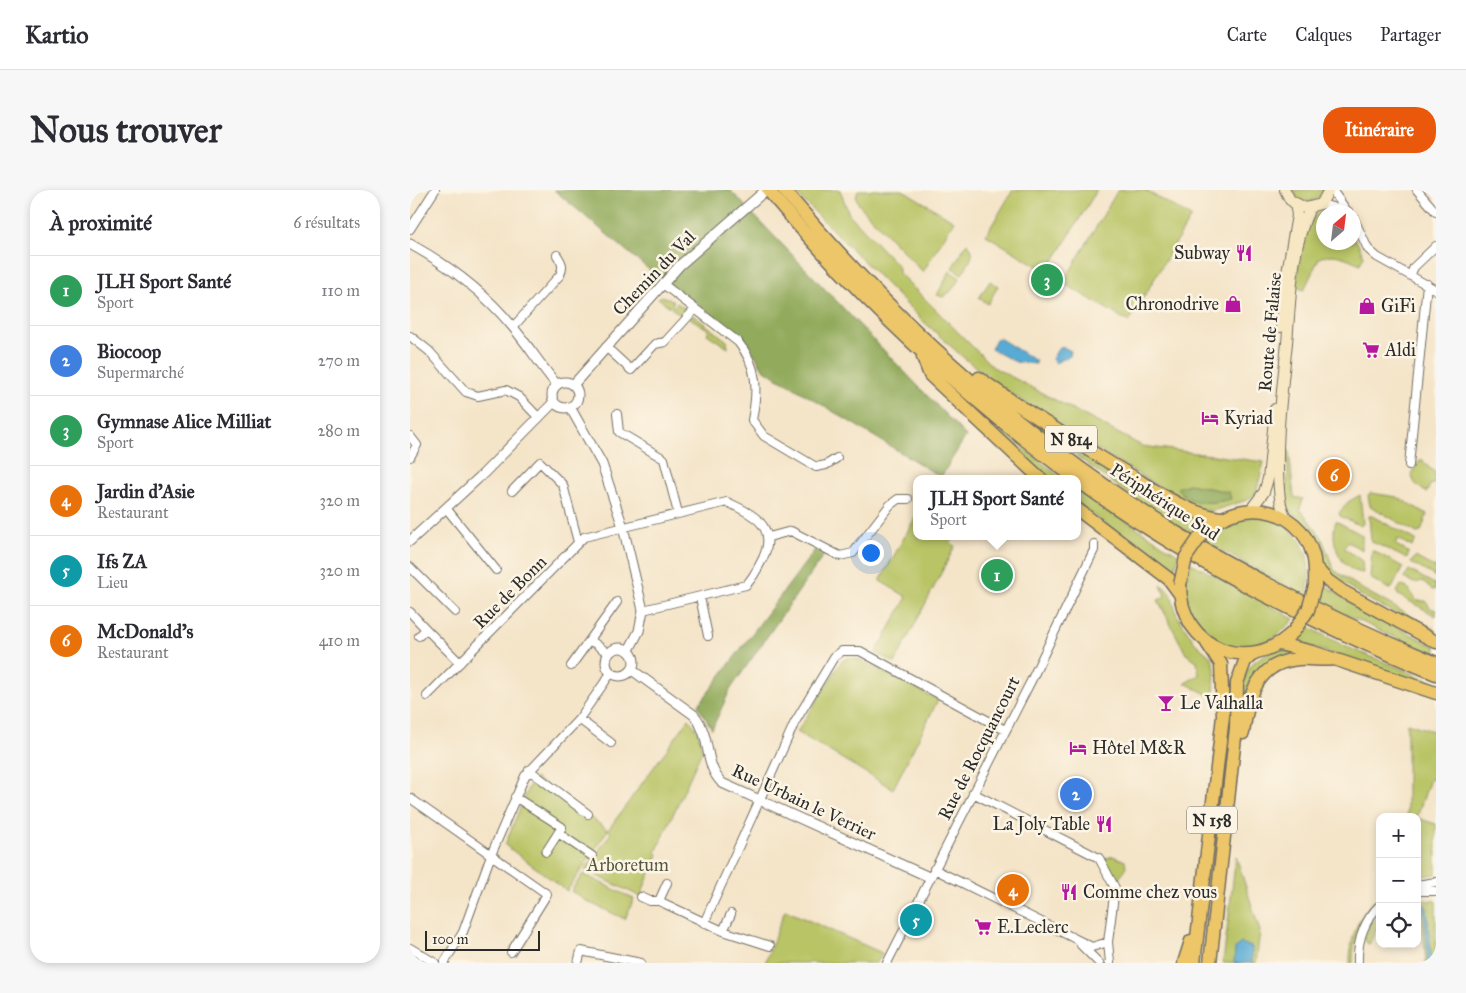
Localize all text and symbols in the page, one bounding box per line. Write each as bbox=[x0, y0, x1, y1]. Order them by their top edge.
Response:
text: Kartio bbox=[25, 20, 88, 50]
text: Carte bbox=[1227, 24, 1267, 46]
text: Calques bbox=[1295, 24, 1352, 46]
text: Partager bbox=[1380, 24, 1441, 46]
button: Itinéraire bbox=[1323, 107, 1436, 153]
text: Nous trouver bbox=[30, 109, 222, 152]
north arrow bbox=[1316, 205, 1361, 250]
text: À proximité bbox=[50, 210, 152, 236]
text: 6 résultats bbox=[293, 213, 360, 232]
street label: Chemin du Val bbox=[608, 226, 700, 320]
place label: Subway bbox=[1174, 242, 1231, 264]
restaurant icon: Subway bbox=[1234, 243, 1254, 263]
pin: 3 bbox=[1031, 261, 1063, 299]
text: JLH Sport Santé bbox=[97, 270, 231, 293]
street label: Route de Falaise bbox=[1254, 271, 1286, 393]
text: 1 bbox=[63, 281, 69, 300]
text: 110 m bbox=[321, 281, 360, 300]
text: Sport bbox=[97, 293, 134, 312]
place label: Chronodrive bbox=[1125, 293, 1219, 315]
shop icon: Chronodrive bbox=[1223, 294, 1243, 314]
place label: GiFi bbox=[1381, 295, 1416, 317]
shop icon: GiFi bbox=[1357, 296, 1377, 316]
place label: Aldi bbox=[1384, 339, 1416, 361]
text: Biocoop bbox=[97, 340, 161, 363]
supermarket icon: Aldi bbox=[1361, 340, 1381, 360]
text: 2 bbox=[62, 351, 70, 370]
text: 270 m bbox=[318, 351, 360, 370]
text: Supermarché bbox=[97, 363, 184, 382]
place label: Kyriad bbox=[1224, 407, 1273, 429]
hotel icon: Kyriad bbox=[1200, 408, 1220, 428]
text: Gymnase Alice Milliat bbox=[97, 410, 271, 433]
text: 3 bbox=[63, 421, 69, 440]
text: 280 m bbox=[317, 421, 360, 440]
road number: N 814 bbox=[1045, 425, 1097, 452]
text: Sport bbox=[97, 433, 134, 452]
pin: 6 bbox=[1318, 456, 1350, 494]
street label: Périphérique Sud bbox=[1106, 459, 1224, 546]
popup bbox=[913, 475, 1081, 540]
text: Jardin d'Asie bbox=[97, 480, 195, 503]
text: JLH Sport Santé bbox=[930, 487, 1064, 510]
text: 4 bbox=[62, 491, 70, 510]
text: 320 m bbox=[320, 491, 360, 510]
text: Restaurant bbox=[97, 503, 169, 522]
text: Sport bbox=[930, 510, 967, 529]
your location bbox=[858, 540, 884, 566]
text: Ifs ZA bbox=[97, 550, 147, 573]
street label: Rue de Bonn bbox=[469, 551, 551, 633]
pin: 1 bbox=[981, 556, 1013, 594]
text: 5 bbox=[62, 561, 70, 580]
text: 320 m bbox=[320, 561, 360, 580]
text: Lieu bbox=[97, 573, 128, 592]
text: McDonald's bbox=[97, 620, 193, 643]
text: 6 bbox=[62, 631, 70, 650]
text: 410 m bbox=[319, 631, 360, 650]
text: Restaurant bbox=[97, 643, 169, 662]
street label: Rue de Rocquancourt bbox=[933, 672, 1026, 824]
place label: Le Valhalla bbox=[1180, 692, 1264, 714]
bar icon: Le Valhalla bbox=[1156, 693, 1176, 713]
place label: Hôtel M&R bbox=[1092, 737, 1187, 759]
hotel icon: Hôtel M&R bbox=[1068, 738, 1088, 758]
street label: Rue Urbain le Verrier bbox=[728, 759, 880, 845]
pin: 2 bbox=[1060, 775, 1092, 813]
road number: N 158 bbox=[1187, 806, 1237, 834]
place label: La Joly Table bbox=[992, 813, 1090, 836]
map controls bbox=[1376, 813, 1421, 948]
button: + bbox=[1376, 813, 1421, 858]
restaurant icon: La Joly Table bbox=[1094, 814, 1114, 834]
park label: Arboretum bbox=[586, 854, 669, 876]
button: − bbox=[1376, 858, 1421, 903]
pin: 4 bbox=[997, 871, 1029, 909]
place label: Comme chez vous bbox=[1083, 881, 1217, 903]
restaurant icon: Comme chez vous bbox=[1059, 882, 1079, 902]
pin: 5 bbox=[900, 901, 932, 939]
button: locate bbox=[1376, 903, 1421, 948]
place label: E.Leclerc bbox=[997, 916, 1069, 938]
supermarket icon: E.Leclerc bbox=[973, 917, 993, 937]
scale bar bbox=[425, 928, 540, 951]
text: 100 m bbox=[432, 931, 469, 948]

